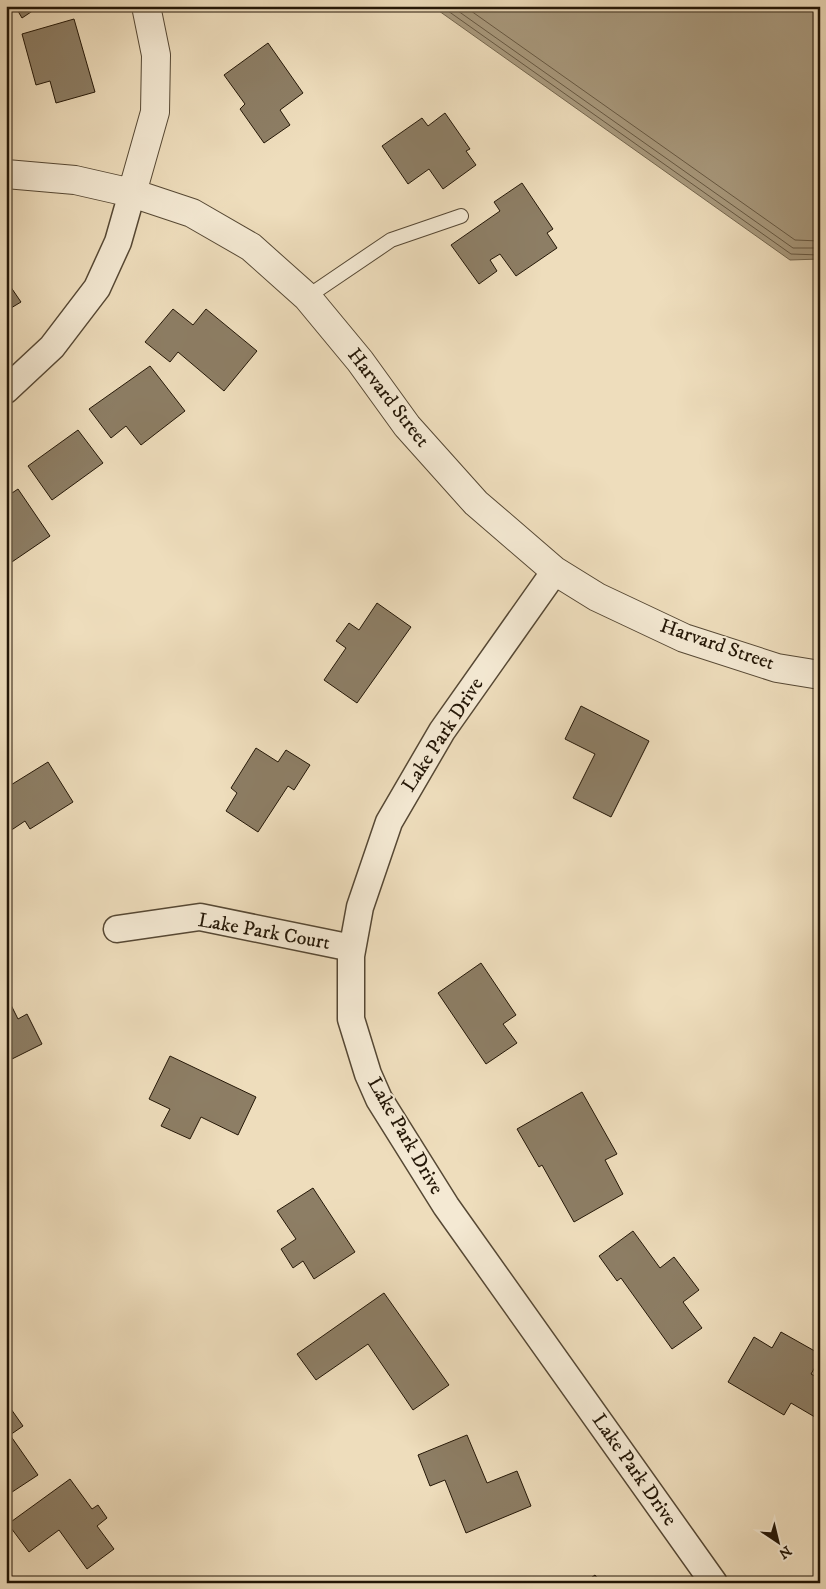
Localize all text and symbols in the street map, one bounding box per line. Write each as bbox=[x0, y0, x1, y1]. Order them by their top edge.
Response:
street label: Harvard Street bbox=[341, 343, 435, 453]
street label: Harvard Street bbox=[657, 614, 777, 676]
street label: Lake Park Drive bbox=[397, 673, 489, 797]
street label: Lake Park Court bbox=[196, 908, 332, 956]
street label: Lake Park Drive bbox=[361, 1073, 449, 1199]
street label: Lake Park Drive bbox=[586, 1409, 682, 1531]
north arrow bbox=[754, 1516, 804, 1566]
text: N bbox=[775, 1541, 795, 1563]

